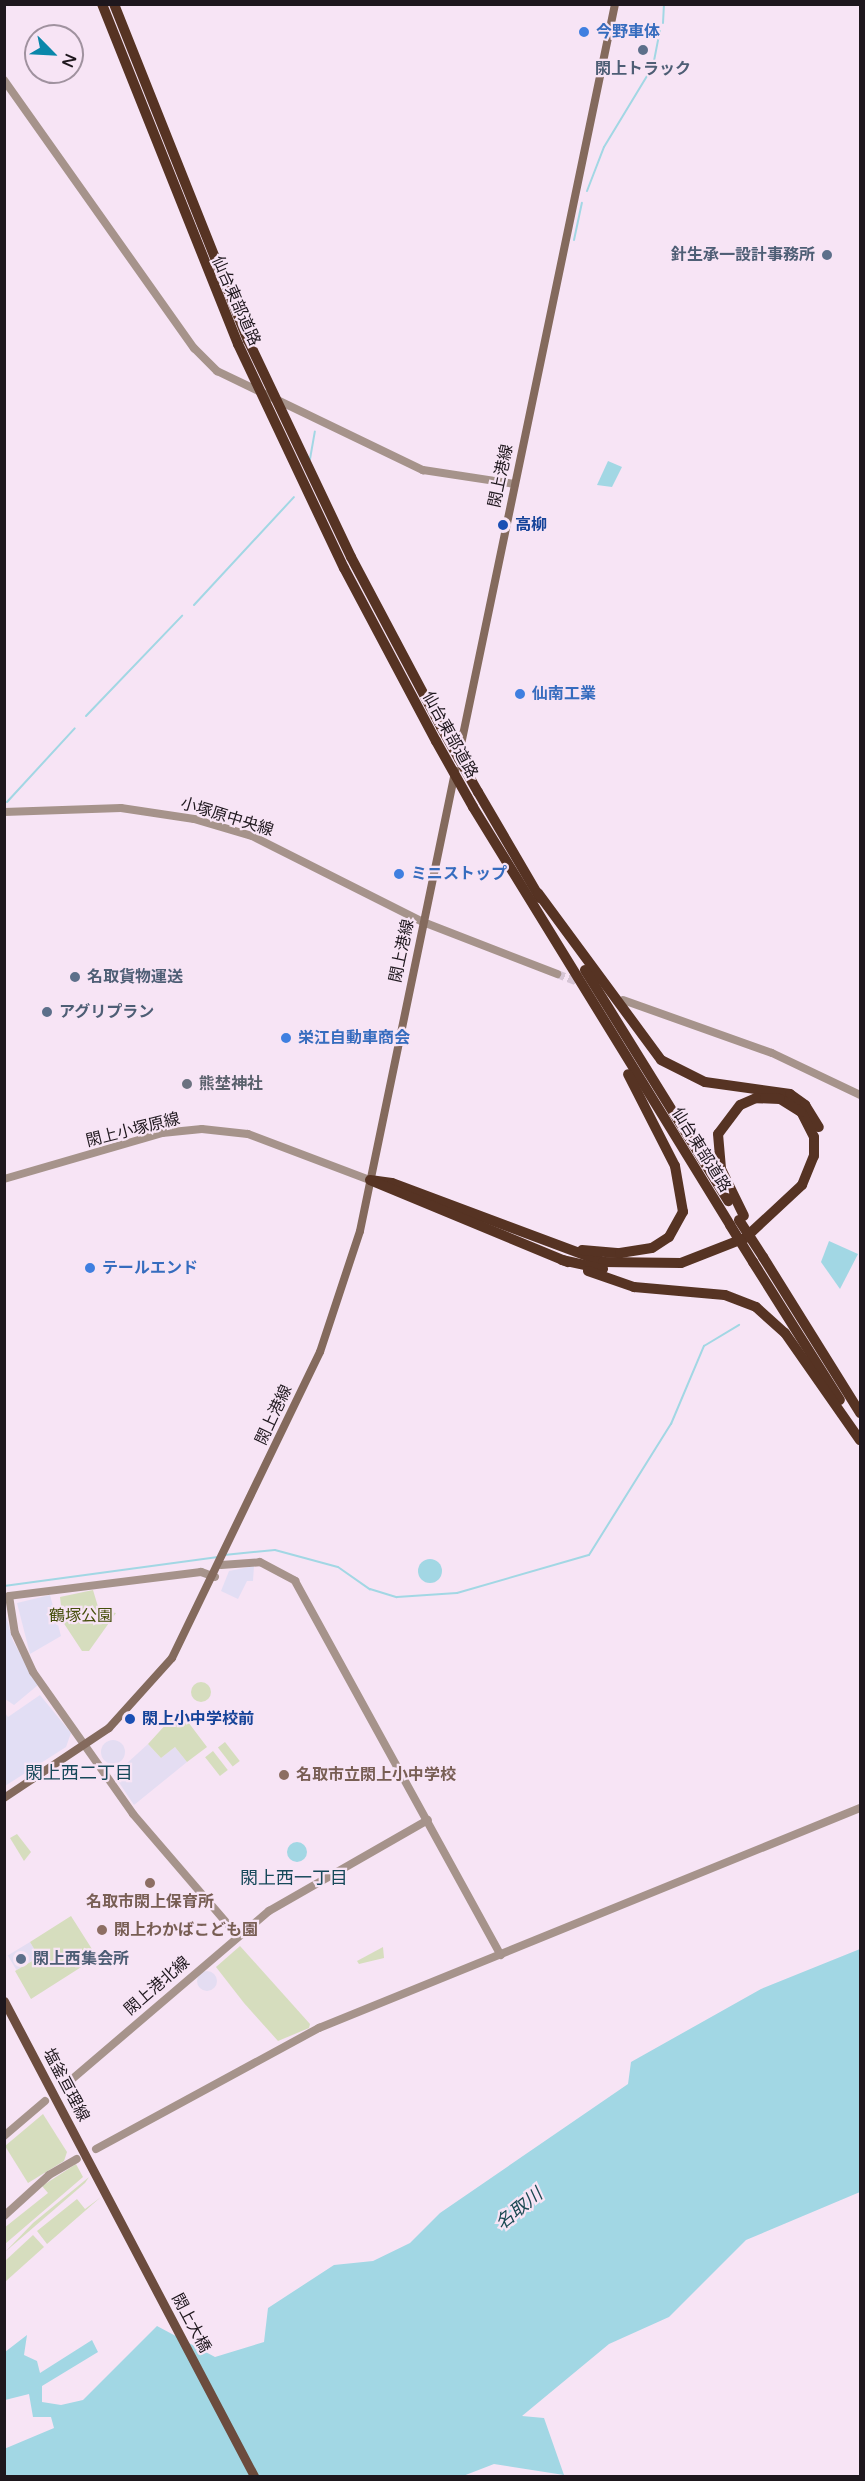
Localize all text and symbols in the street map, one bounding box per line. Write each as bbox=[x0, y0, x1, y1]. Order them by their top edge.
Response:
place label: 今野車体 bbox=[596, 22, 660, 42]
north arrow bbox=[24, 24, 84, 84]
marker: 今野車体 bbox=[577, 25, 591, 39]
marker: 閖上トラック bbox=[636, 43, 650, 57]
text: N bbox=[57, 51, 80, 70]
place label: 閖上トラック bbox=[595, 59, 691, 79]
place label: 針生承一設計事務所 bbox=[671, 245, 815, 265]
marker: 針生承一設計事務所 bbox=[820, 248, 834, 262]
street label: 仙台東部道路 bbox=[208, 253, 264, 349]
street label: 閖上港線 bbox=[485, 443, 517, 509]
place label: 高柳 bbox=[515, 515, 547, 535]
marker: 高柳 bbox=[496, 518, 510, 532]
place label: 仙南工業 bbox=[532, 684, 596, 704]
marker: 仙南工業 bbox=[513, 687, 527, 701]
street label: 仙台東部道路 bbox=[418, 688, 482, 782]
street label: 小塚原中央線 bbox=[178, 794, 276, 840]
place label: ミニストップ bbox=[411, 864, 507, 884]
marker: ミニストップ bbox=[392, 867, 406, 881]
street label: 閖上港線 bbox=[386, 918, 418, 984]
place label: 名取貨物運送 bbox=[87, 967, 183, 987]
marker: 名取貨物運送 bbox=[68, 970, 82, 984]
place label: アグリプラン bbox=[59, 1002, 155, 1022]
marker: アグリプラン bbox=[40, 1005, 54, 1019]
place label: 栄江自動車商会 bbox=[298, 1028, 410, 1048]
marker: 栄江自動車商会 bbox=[279, 1031, 293, 1045]
place label: 熊埜神社 bbox=[199, 1074, 263, 1094]
marker: 熊埜神社 bbox=[180, 1077, 194, 1091]
street label: 仙台東部道路 bbox=[667, 1104, 735, 1196]
street label: 閖上小塚原線 bbox=[84, 1109, 182, 1151]
place label: テールエンド bbox=[102, 1258, 198, 1278]
marker: テールエンド bbox=[83, 1261, 97, 1275]
street label: 閖上港線 bbox=[252, 1382, 296, 1448]
park label: 鶴塚公園 bbox=[49, 1606, 113, 1626]
place label: 閖上小中学校前 bbox=[142, 1709, 254, 1729]
marker: 閖上小中学校前 bbox=[123, 1712, 137, 1726]
district label: 閖上西二丁目 bbox=[25, 1762, 133, 1784]
place label: 名取市立閖上小中学校 bbox=[296, 1765, 456, 1785]
marker: 名取市立閖上小中学校 bbox=[277, 1768, 291, 1782]
district label: 閖上西一丁目 bbox=[240, 1867, 348, 1889]
marker: 名取市閖上保育所 bbox=[143, 1876, 157, 1890]
place label: 名取市閖上保育所 bbox=[86, 1892, 214, 1912]
place label: 閖上わかばこども園 bbox=[114, 1920, 258, 1940]
marker: 閖上わかばこども園 bbox=[95, 1923, 109, 1937]
place label: 閖上西集会所 bbox=[33, 1949, 129, 1969]
marker: 閖上西集会所 bbox=[14, 1952, 28, 1966]
street label: 閖上港北線 bbox=[121, 1953, 193, 2019]
street label: 塩釜亘理線 bbox=[39, 2045, 93, 2125]
water label: 名取川 bbox=[491, 2184, 547, 2234]
street label: 閖上大橋 bbox=[168, 2290, 214, 2356]

